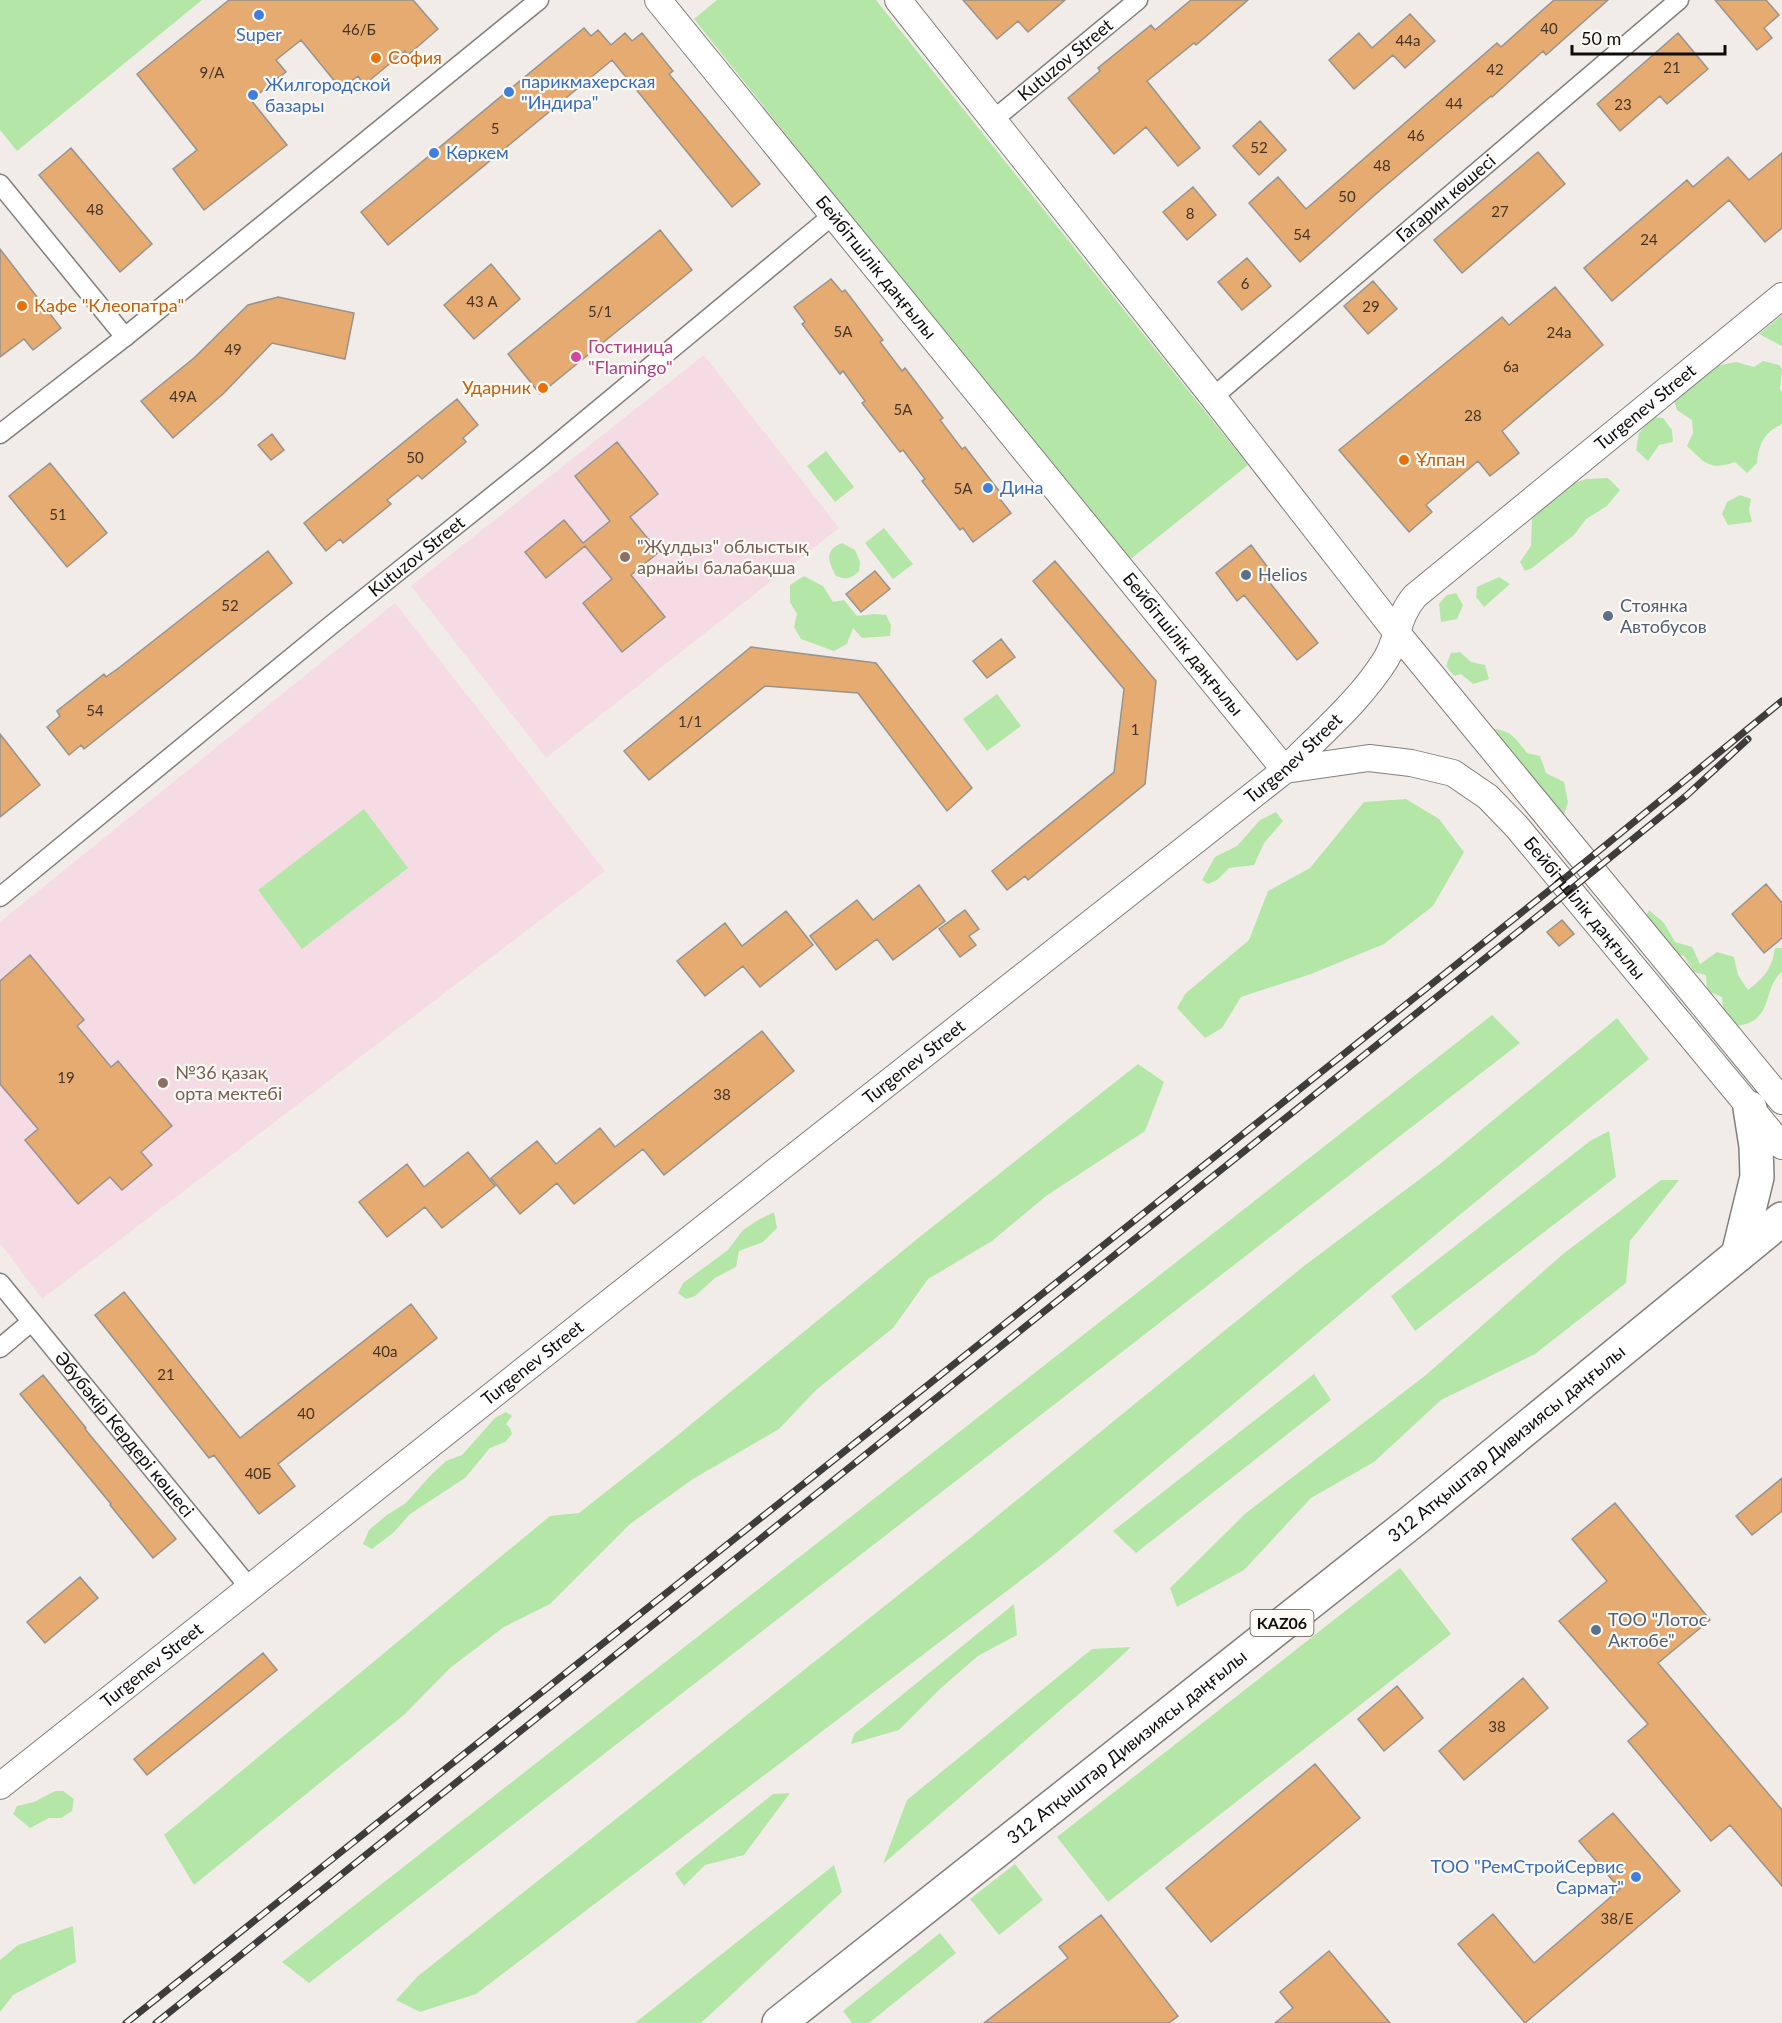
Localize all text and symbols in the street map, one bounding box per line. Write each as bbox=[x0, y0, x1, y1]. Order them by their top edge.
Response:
marker: Super bbox=[252, 8, 266, 22]
street label: Kutuzov Street bbox=[1013, 13, 1117, 105]
scale bar bbox=[1572, 18, 1725, 56]
house number: 40 bbox=[1540, 19, 1558, 37]
house number: 46/Б bbox=[342, 20, 376, 38]
place label: Super bbox=[236, 23, 282, 45]
text: 50 m bbox=[1581, 27, 1621, 49]
house number: 44а bbox=[1396, 31, 1420, 49]
place label: София bbox=[388, 46, 442, 68]
marker: София bbox=[369, 51, 383, 65]
house number: 21 bbox=[1663, 58, 1681, 76]
house number: 42 bbox=[1486, 60, 1504, 78]
house number: 9/А bbox=[200, 63, 225, 81]
place label: парикмахерская "Индира" bbox=[521, 70, 655, 113]
place label: Жилгородской базары bbox=[265, 73, 391, 116]
marker: парикмахерская "Индира" bbox=[502, 85, 516, 99]
marker: Жилгородской базары bbox=[246, 88, 260, 102]
house number: 44 bbox=[1445, 94, 1463, 112]
house number: 23 bbox=[1614, 95, 1632, 113]
house number: 5 bbox=[491, 119, 499, 137]
house number: 46 bbox=[1407, 126, 1425, 144]
house number: 52 bbox=[1250, 138, 1268, 156]
place label: Көркем bbox=[446, 141, 509, 163]
marker: Көркем bbox=[427, 146, 441, 160]
street label: Гагарин көшесі bbox=[1391, 149, 1500, 246]
house number: 48 bbox=[1373, 156, 1391, 174]
house number: 50 bbox=[1338, 187, 1356, 205]
street label: Бейбітшілік даңғылы bbox=[812, 191, 942, 343]
house number: 48 bbox=[86, 200, 104, 218]
house number: 27 bbox=[1491, 202, 1509, 220]
house number: 8 bbox=[1186, 204, 1194, 222]
house number: 54 bbox=[1293, 225, 1311, 243]
house number: 24 bbox=[1640, 230, 1658, 248]
house number: 6 bbox=[1241, 274, 1250, 292]
house number: 43 А bbox=[466, 292, 499, 310]
place label: Кафе "Клеопатра" bbox=[34, 294, 184, 316]
house number: 29 bbox=[1362, 297, 1380, 315]
marker: Кафе "Клеопатра" bbox=[15, 299, 29, 313]
house number: 5/1 bbox=[588, 302, 612, 320]
house number: 5А bbox=[834, 322, 853, 340]
house number: 24а bbox=[1547, 323, 1571, 341]
place label: Гостиница "Flamingo" bbox=[588, 335, 673, 378]
house number: 49 bbox=[224, 340, 242, 358]
marker: Гостиница "Flamingo" bbox=[569, 350, 583, 364]
house number: 6а bbox=[1503, 357, 1519, 375]
street label: Turgenev Street bbox=[1590, 359, 1700, 455]
place label: Ударник bbox=[462, 376, 532, 398]
marker: Ударник bbox=[536, 381, 550, 395]
house number: 49A bbox=[169, 387, 198, 405]
house number: 5А bbox=[894, 400, 913, 418]
house number: 28 bbox=[1464, 406, 1482, 424]
house number: 50 bbox=[406, 448, 424, 466]
place label: Ұлпан bbox=[1416, 448, 1465, 470]
marker: Ұлпан bbox=[1397, 453, 1411, 467]
place label: Дина bbox=[1000, 476, 1043, 498]
house number: 5А bbox=[954, 479, 973, 497]
marker: Дина bbox=[981, 481, 995, 495]
house number: 51 bbox=[49, 505, 67, 523]
street label: Kutuzov Street bbox=[364, 510, 469, 601]
place label: "Жұлдыз" облыстық арнайы балабақша bbox=[637, 535, 809, 578]
marker: "Жұлдыз" облыстық арнайы балабақша bbox=[618, 550, 632, 564]
place label: Helios bbox=[1258, 563, 1308, 585]
street label: Бейбітшілік даңғылы bbox=[1119, 568, 1248, 720]
marker: Helios bbox=[1239, 568, 1253, 582]
place label: Стоянка Автобусов bbox=[1620, 594, 1707, 637]
house number: 52 bbox=[221, 596, 239, 614]
marker: Стоянка Автобусов bbox=[1601, 609, 1615, 623]
house number: 54 bbox=[86, 701, 104, 719]
street label: Turgenev Street bbox=[1240, 708, 1347, 808]
house number: 1/1 bbox=[678, 712, 702, 730]
house number: 1 bbox=[1131, 720, 1139, 738]
street label: Бейбітшілік даңғылы bbox=[1520, 832, 1651, 983]
street label: Turgenev Street bbox=[858, 1014, 970, 1109]
place label: №36 қазақ орта мектебі bbox=[175, 1061, 282, 1104]
house number: 19 bbox=[57, 1068, 75, 1086]
marker: №36 қазақ орта мектебі bbox=[156, 1076, 170, 1090]
house number: 38 bbox=[713, 1085, 731, 1103]
street label: Turgenev Street bbox=[477, 1315, 588, 1410]
street label: 312 Атқыштар Дивизиясы даңғылы bbox=[1383, 1340, 1629, 1546]
house number: 40а bbox=[373, 1342, 397, 1360]
street label: Әбубәкір Кердері көшесі bbox=[51, 1347, 199, 1521]
house number: 21 bbox=[157, 1365, 175, 1383]
house number: 40 bbox=[297, 1404, 315, 1422]
house number: 40Б bbox=[245, 1464, 271, 1482]
place label: ТОО "Лотос Актобе" bbox=[1608, 1608, 1708, 1651]
road number: KАZ06 bbox=[1250, 1610, 1314, 1636]
street label: Turgenev Street bbox=[96, 1617, 207, 1712]
marker: ТОО "Лотос Актобе" bbox=[1589, 1623, 1603, 1637]
street label: 312 Атқыштар Дивизиясы даңғылы bbox=[1002, 1645, 1251, 1848]
house number: 38 bbox=[1488, 1717, 1506, 1735]
place label: ТОО "РемСтройСервис Сармат" bbox=[1431, 1855, 1624, 1898]
marker: ТОО "РемСтройСервис Сармат" bbox=[1629, 1870, 1643, 1884]
house number: 38/Е bbox=[1601, 1909, 1633, 1927]

